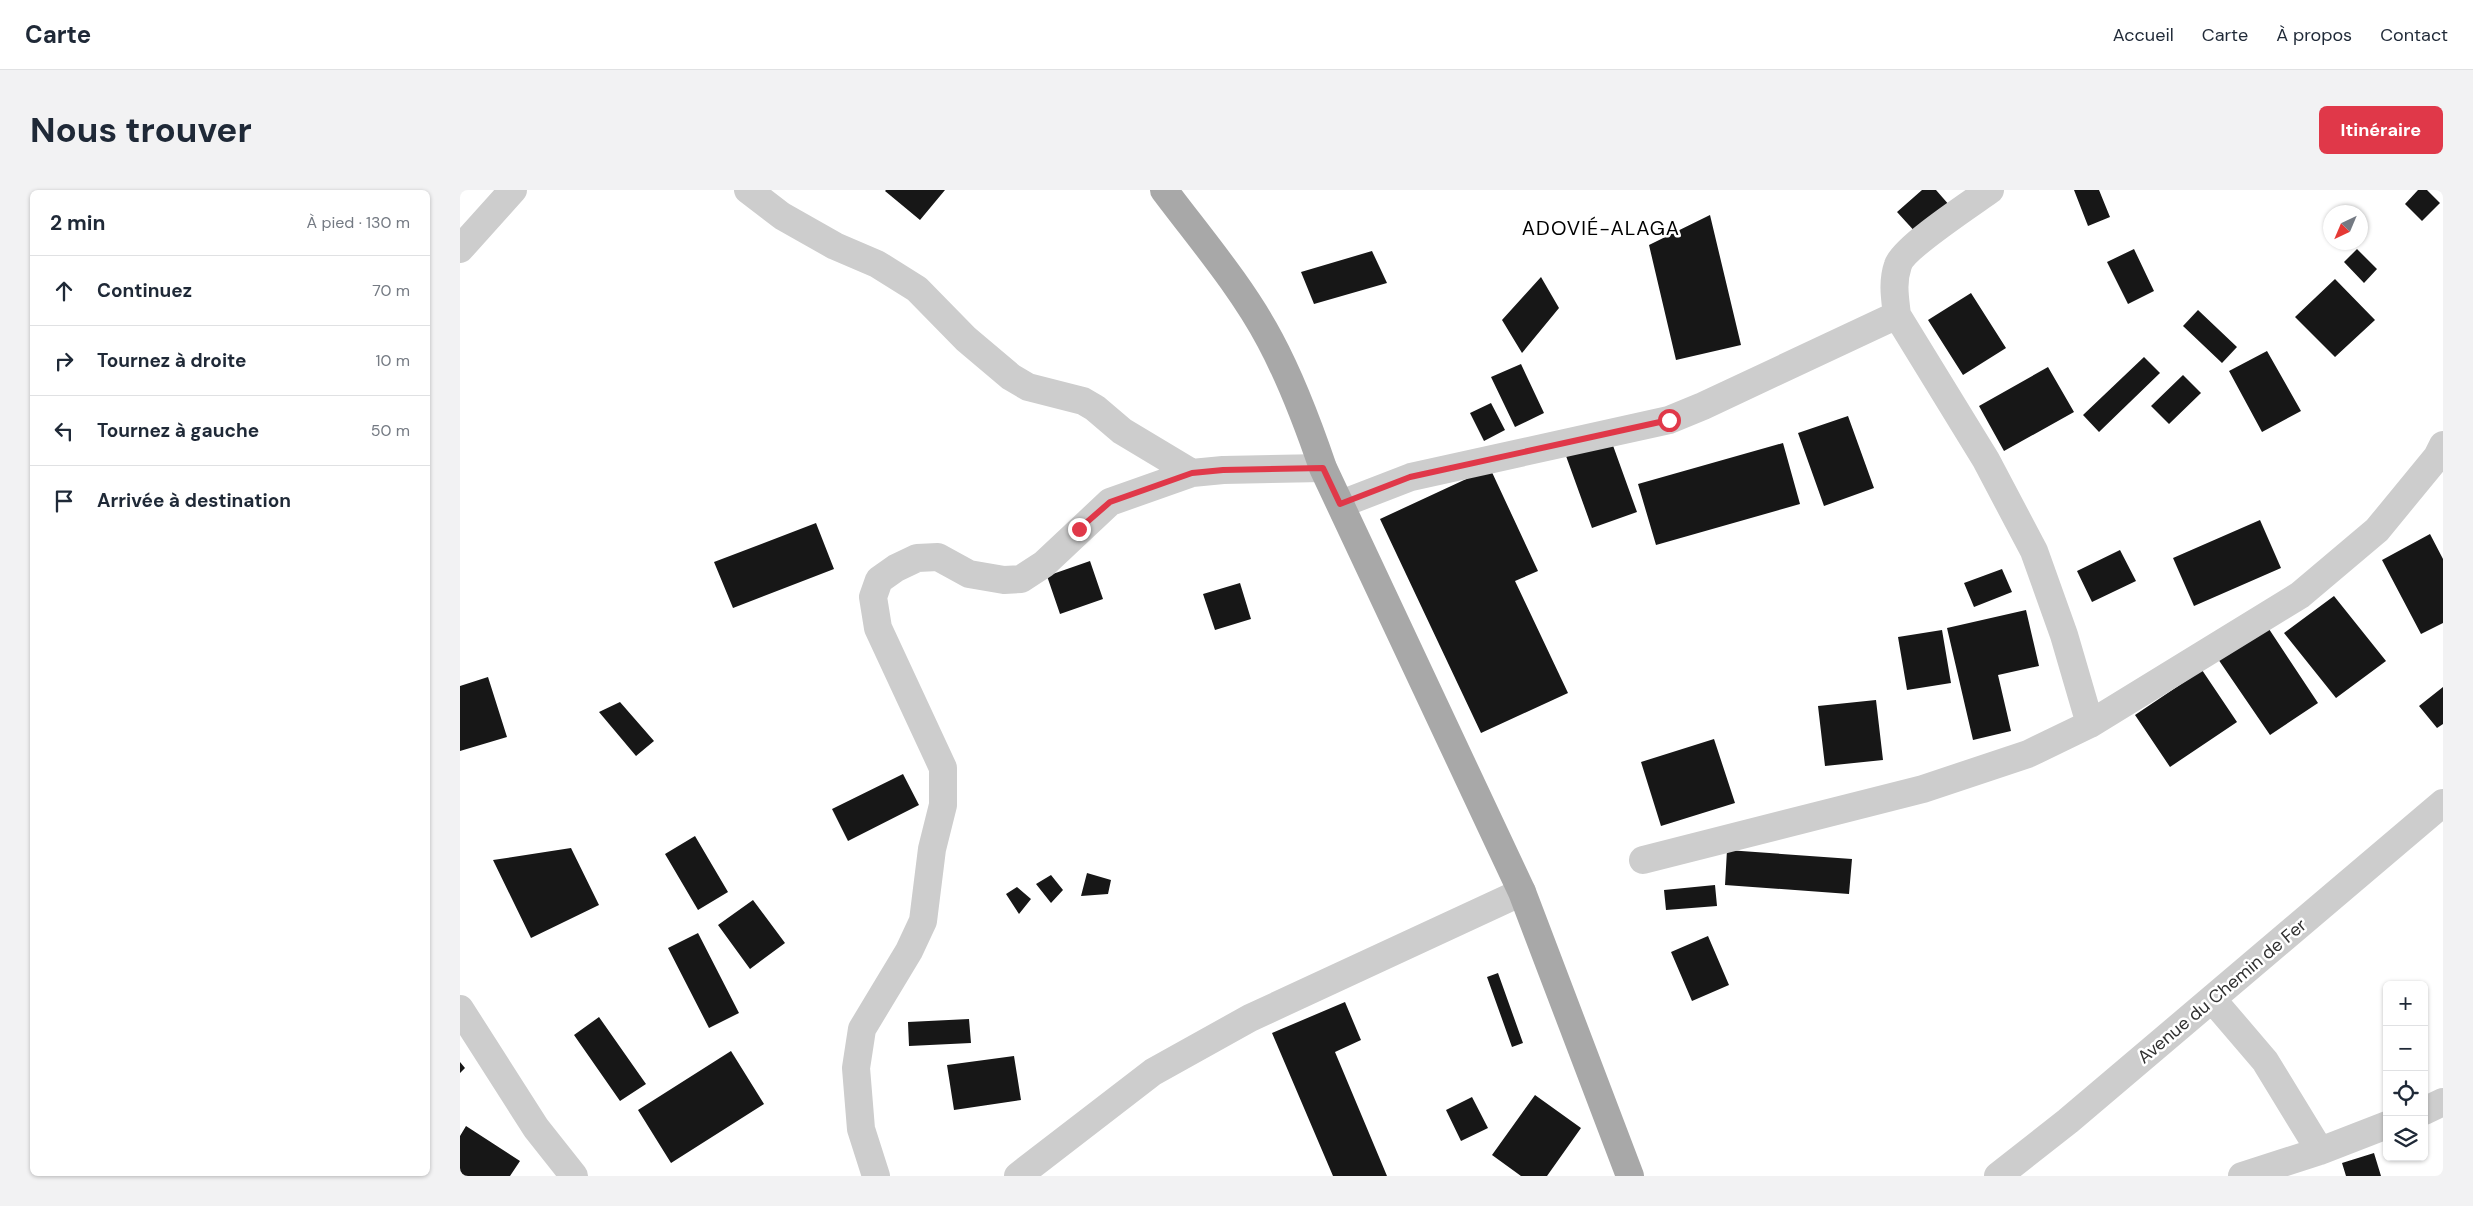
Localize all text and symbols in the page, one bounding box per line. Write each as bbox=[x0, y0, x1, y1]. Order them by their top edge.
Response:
text: Carte bbox=[25, 19, 91, 50]
text: Accueil bbox=[2113, 23, 2174, 47]
text: Carte bbox=[2202, 23, 2248, 47]
text: À propos bbox=[2276, 23, 2352, 47]
text: Contact bbox=[2380, 23, 2448, 47]
button: Itinéraire bbox=[2319, 106, 2443, 154]
text: Nous trouver bbox=[30, 107, 252, 153]
north arrow bbox=[2323, 205, 2368, 250]
text: 2 min bbox=[50, 209, 106, 237]
text: À pied · 130 m bbox=[307, 212, 410, 233]
district label: ADOVIÉ-ALAGA bbox=[1522, 215, 1680, 241]
icon: ahead bbox=[50, 277, 78, 305]
text: Continuez bbox=[97, 278, 192, 303]
text: 70 m bbox=[372, 280, 410, 301]
icon: right bbox=[50, 347, 78, 375]
text: Tournez à droite bbox=[97, 348, 247, 373]
text: 10 m bbox=[376, 350, 410, 371]
route start bbox=[1658, 409, 1681, 432]
icon: left bbox=[50, 417, 78, 445]
text: Tournez à gauche bbox=[97, 418, 259, 443]
text: 50 m bbox=[371, 420, 410, 441]
icon: arrive bbox=[50, 487, 78, 515]
text: Arrivée à destination bbox=[97, 488, 291, 513]
route end bbox=[1068, 518, 1091, 541]
street label: Avenue du Chemin de Fer bbox=[2132, 913, 2312, 1069]
map controls bbox=[2383, 981, 2428, 1161]
button: + bbox=[2383, 981, 2428, 1026]
button: − bbox=[2383, 1026, 2428, 1071]
button: locate bbox=[2383, 1071, 2428, 1116]
button: layers bbox=[2383, 1116, 2428, 1161]

